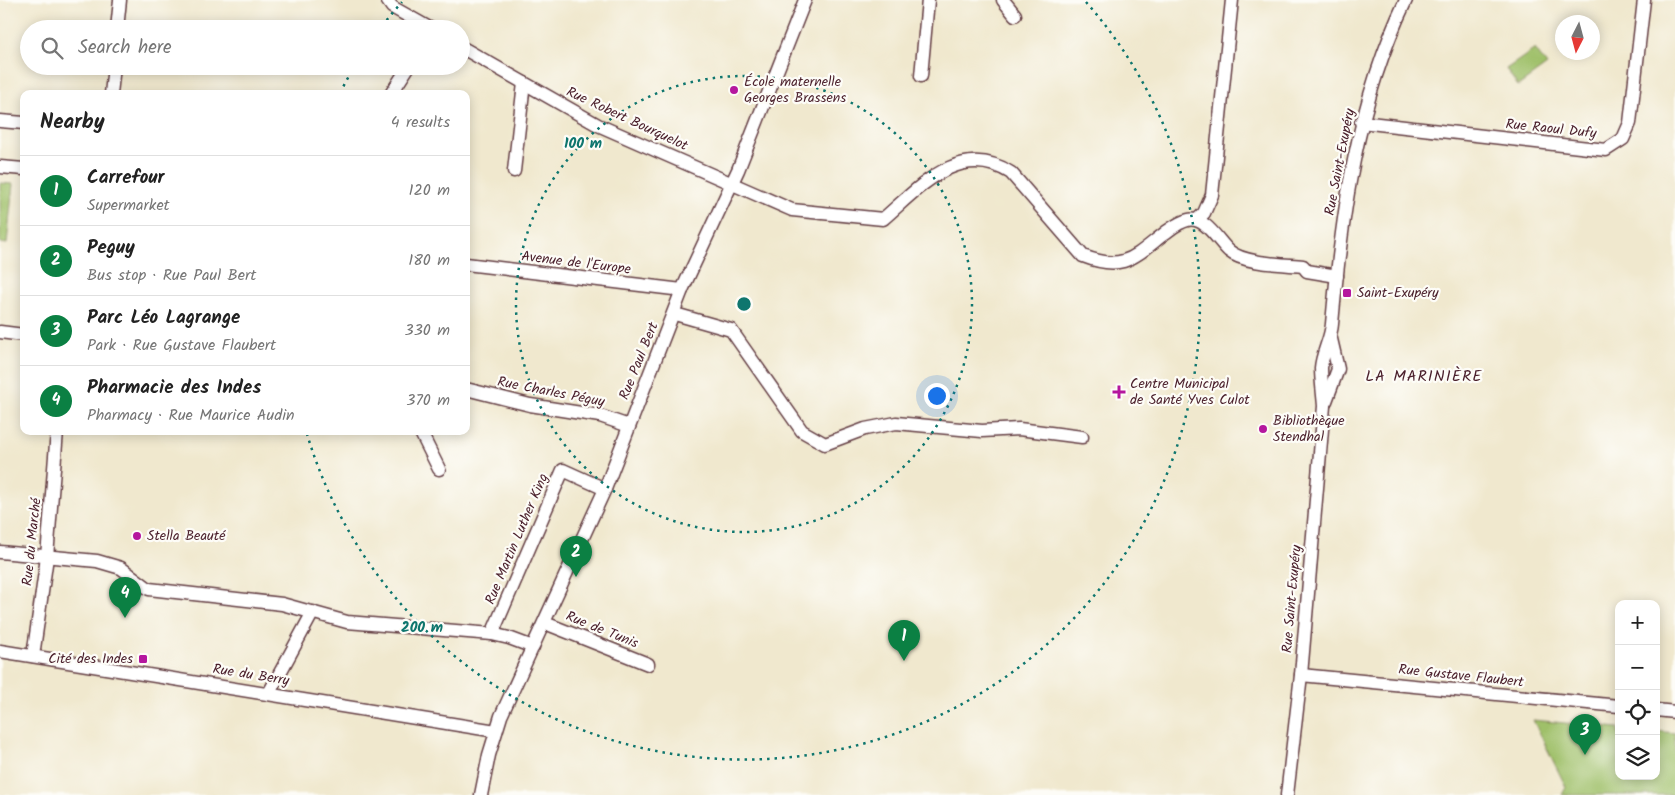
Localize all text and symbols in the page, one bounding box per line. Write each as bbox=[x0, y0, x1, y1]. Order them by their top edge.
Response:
north arrow bbox=[1555, 15, 1600, 60]
search box bbox=[20, 20, 470, 75]
text: Search here bbox=[78, 33, 172, 63]
icon: search bbox=[38, 34, 66, 62]
place label: École maternelle Georges Brassens bbox=[744, 71, 846, 109]
street label: Rue Robert Bourquelot bbox=[562, 81, 692, 157]
marker: École maternelle Georges Brassens bbox=[728, 84, 740, 96]
text: Nearby bbox=[40, 106, 105, 139]
street label: Rue Saint-Exupéry bbox=[1319, 106, 1361, 217]
text: 4 results bbox=[391, 110, 450, 135]
street label: Rue Raoul Dufy bbox=[1504, 113, 1598, 145]
text: 100 m bbox=[564, 132, 602, 156]
text: Carrefour bbox=[87, 163, 164, 193]
text: 1 bbox=[54, 178, 58, 203]
text: 120 m bbox=[409, 178, 450, 203]
text: Supermarket bbox=[87, 193, 170, 218]
text: Peguy bbox=[87, 233, 135, 263]
street label: Avenue de l'Europe bbox=[520, 245, 633, 281]
text: 2 bbox=[51, 248, 61, 273]
text: 180 m bbox=[408, 248, 450, 273]
text: Bus stop · Rue Paul Bert bbox=[87, 263, 256, 288]
place label: Saint-Exupéry bbox=[1357, 282, 1439, 304]
marker: Saint-Exupéry bbox=[1341, 287, 1353, 299]
centre of rings bbox=[735, 295, 753, 313]
text: Parc Léo Lagrange bbox=[87, 303, 240, 333]
text: 3 bbox=[52, 318, 60, 343]
text: 330 m bbox=[405, 318, 450, 343]
street label: Rue Paul Bert bbox=[613, 318, 665, 403]
text: Park · Rue Gustave Flaubert bbox=[87, 333, 276, 358]
district label: LA MARINIÈRE bbox=[1365, 364, 1483, 389]
street label: Rue Charles Péguy bbox=[495, 371, 607, 413]
text: Pharmacie des Indes bbox=[87, 373, 261, 403]
place label: Centre Municipal de Santé Yves Culot bbox=[1130, 373, 1250, 411]
your location bbox=[924, 383, 950, 409]
marker: Centre Municipal de Santé Yves Culot bbox=[1112, 385, 1126, 399]
text: 4 bbox=[52, 388, 60, 413]
text: 370 m bbox=[406, 388, 450, 413]
text: Pharmacy · Rue Maurice Audin bbox=[87, 403, 295, 428]
place label: Bibliothèque Stendhal bbox=[1273, 410, 1345, 448]
marker: Bibliothèque Stendhal bbox=[1257, 423, 1269, 435]
street label: Rue Martin Luther King bbox=[479, 470, 555, 608]
street label: Rue du Marché bbox=[16, 496, 48, 587]
place label: Stella Beauté bbox=[147, 525, 226, 547]
marker: Stella Beauté bbox=[131, 530, 143, 542]
pin: 2 bbox=[560, 536, 592, 577]
street label: Rue Saint-Exupéry bbox=[1276, 544, 1308, 654]
pin: 4 bbox=[109, 577, 141, 618]
map controls bbox=[1615, 600, 1660, 780]
button: + bbox=[1615, 600, 1660, 645]
street label: Rue de Tunis bbox=[562, 605, 642, 655]
text: 200 m bbox=[401, 616, 443, 640]
pin: 1 bbox=[888, 620, 920, 661]
button: − bbox=[1615, 645, 1660, 690]
place label: Cité des Indes bbox=[48, 648, 133, 670]
marker: Cité des Indes bbox=[137, 653, 149, 665]
street label: Rue du Berry bbox=[211, 658, 291, 692]
street label: Rue Gustave Flaubert bbox=[1397, 658, 1525, 694]
button: locate bbox=[1615, 690, 1660, 735]
pin: 3 bbox=[1569, 714, 1601, 755]
button: layers bbox=[1615, 735, 1660, 780]

